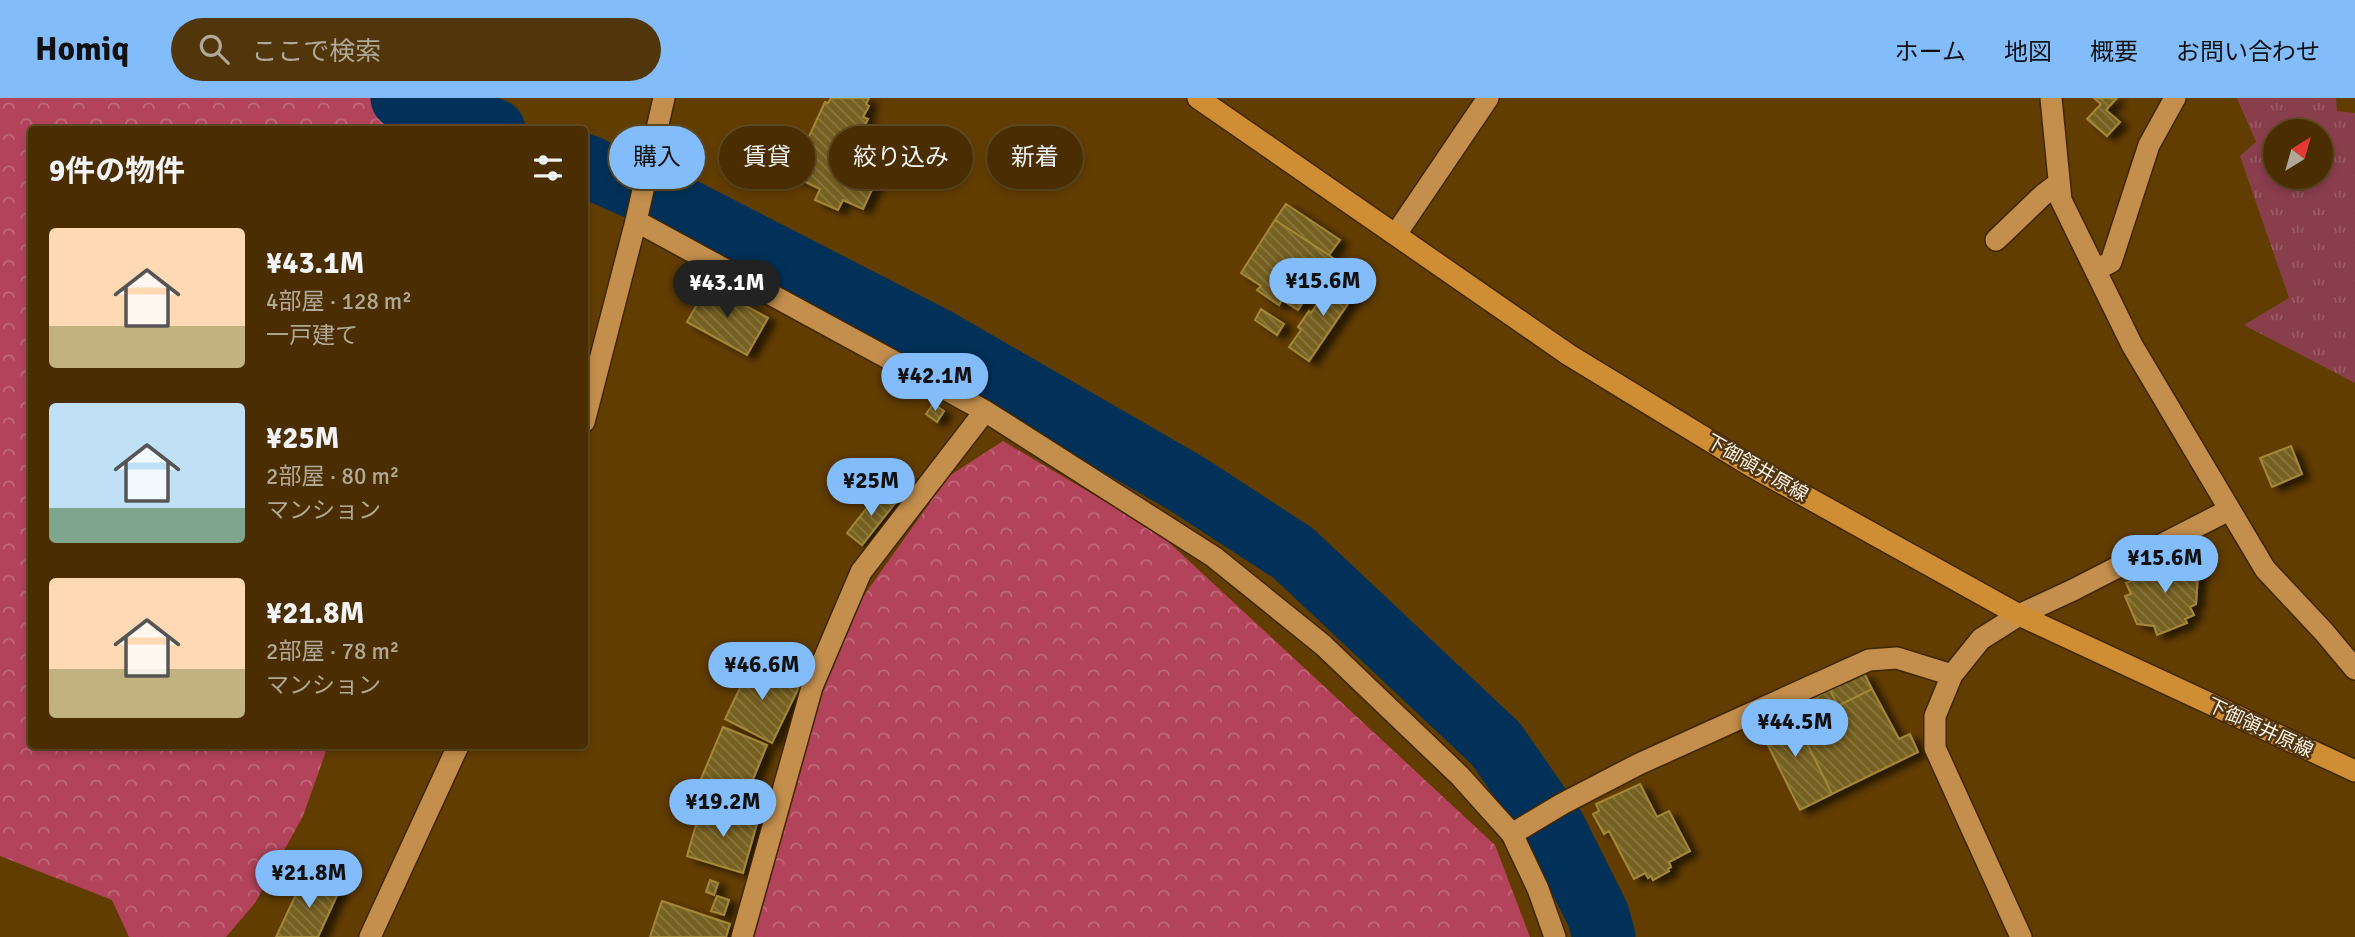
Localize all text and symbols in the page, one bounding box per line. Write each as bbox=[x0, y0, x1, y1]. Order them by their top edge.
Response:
search box bbox=[171, 18, 661, 81]
text: Homiq bbox=[35, 29, 129, 70]
icon: search bbox=[195, 30, 233, 68]
text: ここで検索 bbox=[251, 36, 381, 68]
text: ホーム bbox=[1895, 37, 1966, 67]
text: 地図 bbox=[2004, 37, 2052, 67]
text: 概要 bbox=[2090, 37, 2138, 67]
text: お問い合わせ bbox=[2176, 37, 2320, 67]
north arrow bbox=[2263, 119, 2333, 189]
map controls bbox=[2263, 119, 2333, 189]
chip: 購入 bbox=[609, 126, 705, 189]
chip: 賃貸 bbox=[719, 126, 815, 189]
chip: 絞り込み bbox=[829, 126, 973, 189]
chip: 新着 bbox=[987, 126, 1083, 189]
icon: filters bbox=[529, 149, 567, 187]
text: 9件の物件 bbox=[49, 153, 185, 190]
text: ¥43.1M bbox=[266, 245, 364, 282]
icon: home bbox=[105, 256, 189, 340]
pin: ¥15.6M bbox=[1266, 258, 1380, 318]
pin: ¥43.1M bbox=[670, 260, 784, 320]
text: ¥15.6M bbox=[1285, 266, 1361, 295]
text: ¥43.1M bbox=[689, 268, 765, 297]
text: 4部屋 · 128 m² bbox=[266, 287, 412, 316]
text: 一戸建て bbox=[266, 321, 358, 350]
pin: ¥42.1M bbox=[878, 354, 992, 413]
text: ¥42.1M bbox=[897, 361, 973, 390]
text: ¥25M bbox=[266, 420, 340, 457]
street label: 下御領井原線 bbox=[1702, 429, 1812, 507]
icon: home bbox=[105, 431, 189, 515]
pin: ¥25M bbox=[830, 458, 912, 518]
text: 2部屋 · 80 m² bbox=[266, 462, 399, 491]
text: ¥25M bbox=[843, 466, 899, 495]
text: マンション bbox=[266, 496, 381, 525]
pin: ¥15.6M bbox=[2108, 536, 2222, 595]
text: ¥15.6M bbox=[2127, 543, 2203, 572]
text: ¥21.8M bbox=[266, 595, 364, 632]
icon: home bbox=[105, 606, 189, 690]
text: 2部屋 · 78 m² bbox=[266, 637, 399, 666]
pin: ¥46.6M bbox=[705, 642, 819, 702]
text: ¥46.6M bbox=[724, 650, 800, 679]
text: マンション bbox=[266, 671, 381, 700]
street label: 下御領井原線 bbox=[2203, 693, 2317, 763]
pin: ¥44.5M bbox=[1738, 700, 1852, 759]
text: ¥44.5M bbox=[1757, 707, 1833, 736]
pin: ¥19.2M bbox=[666, 780, 780, 839]
text: ¥19.2M bbox=[685, 787, 761, 816]
pin: ¥21.8M bbox=[252, 850, 366, 910]
text: ¥21.8M bbox=[271, 858, 347, 887]

